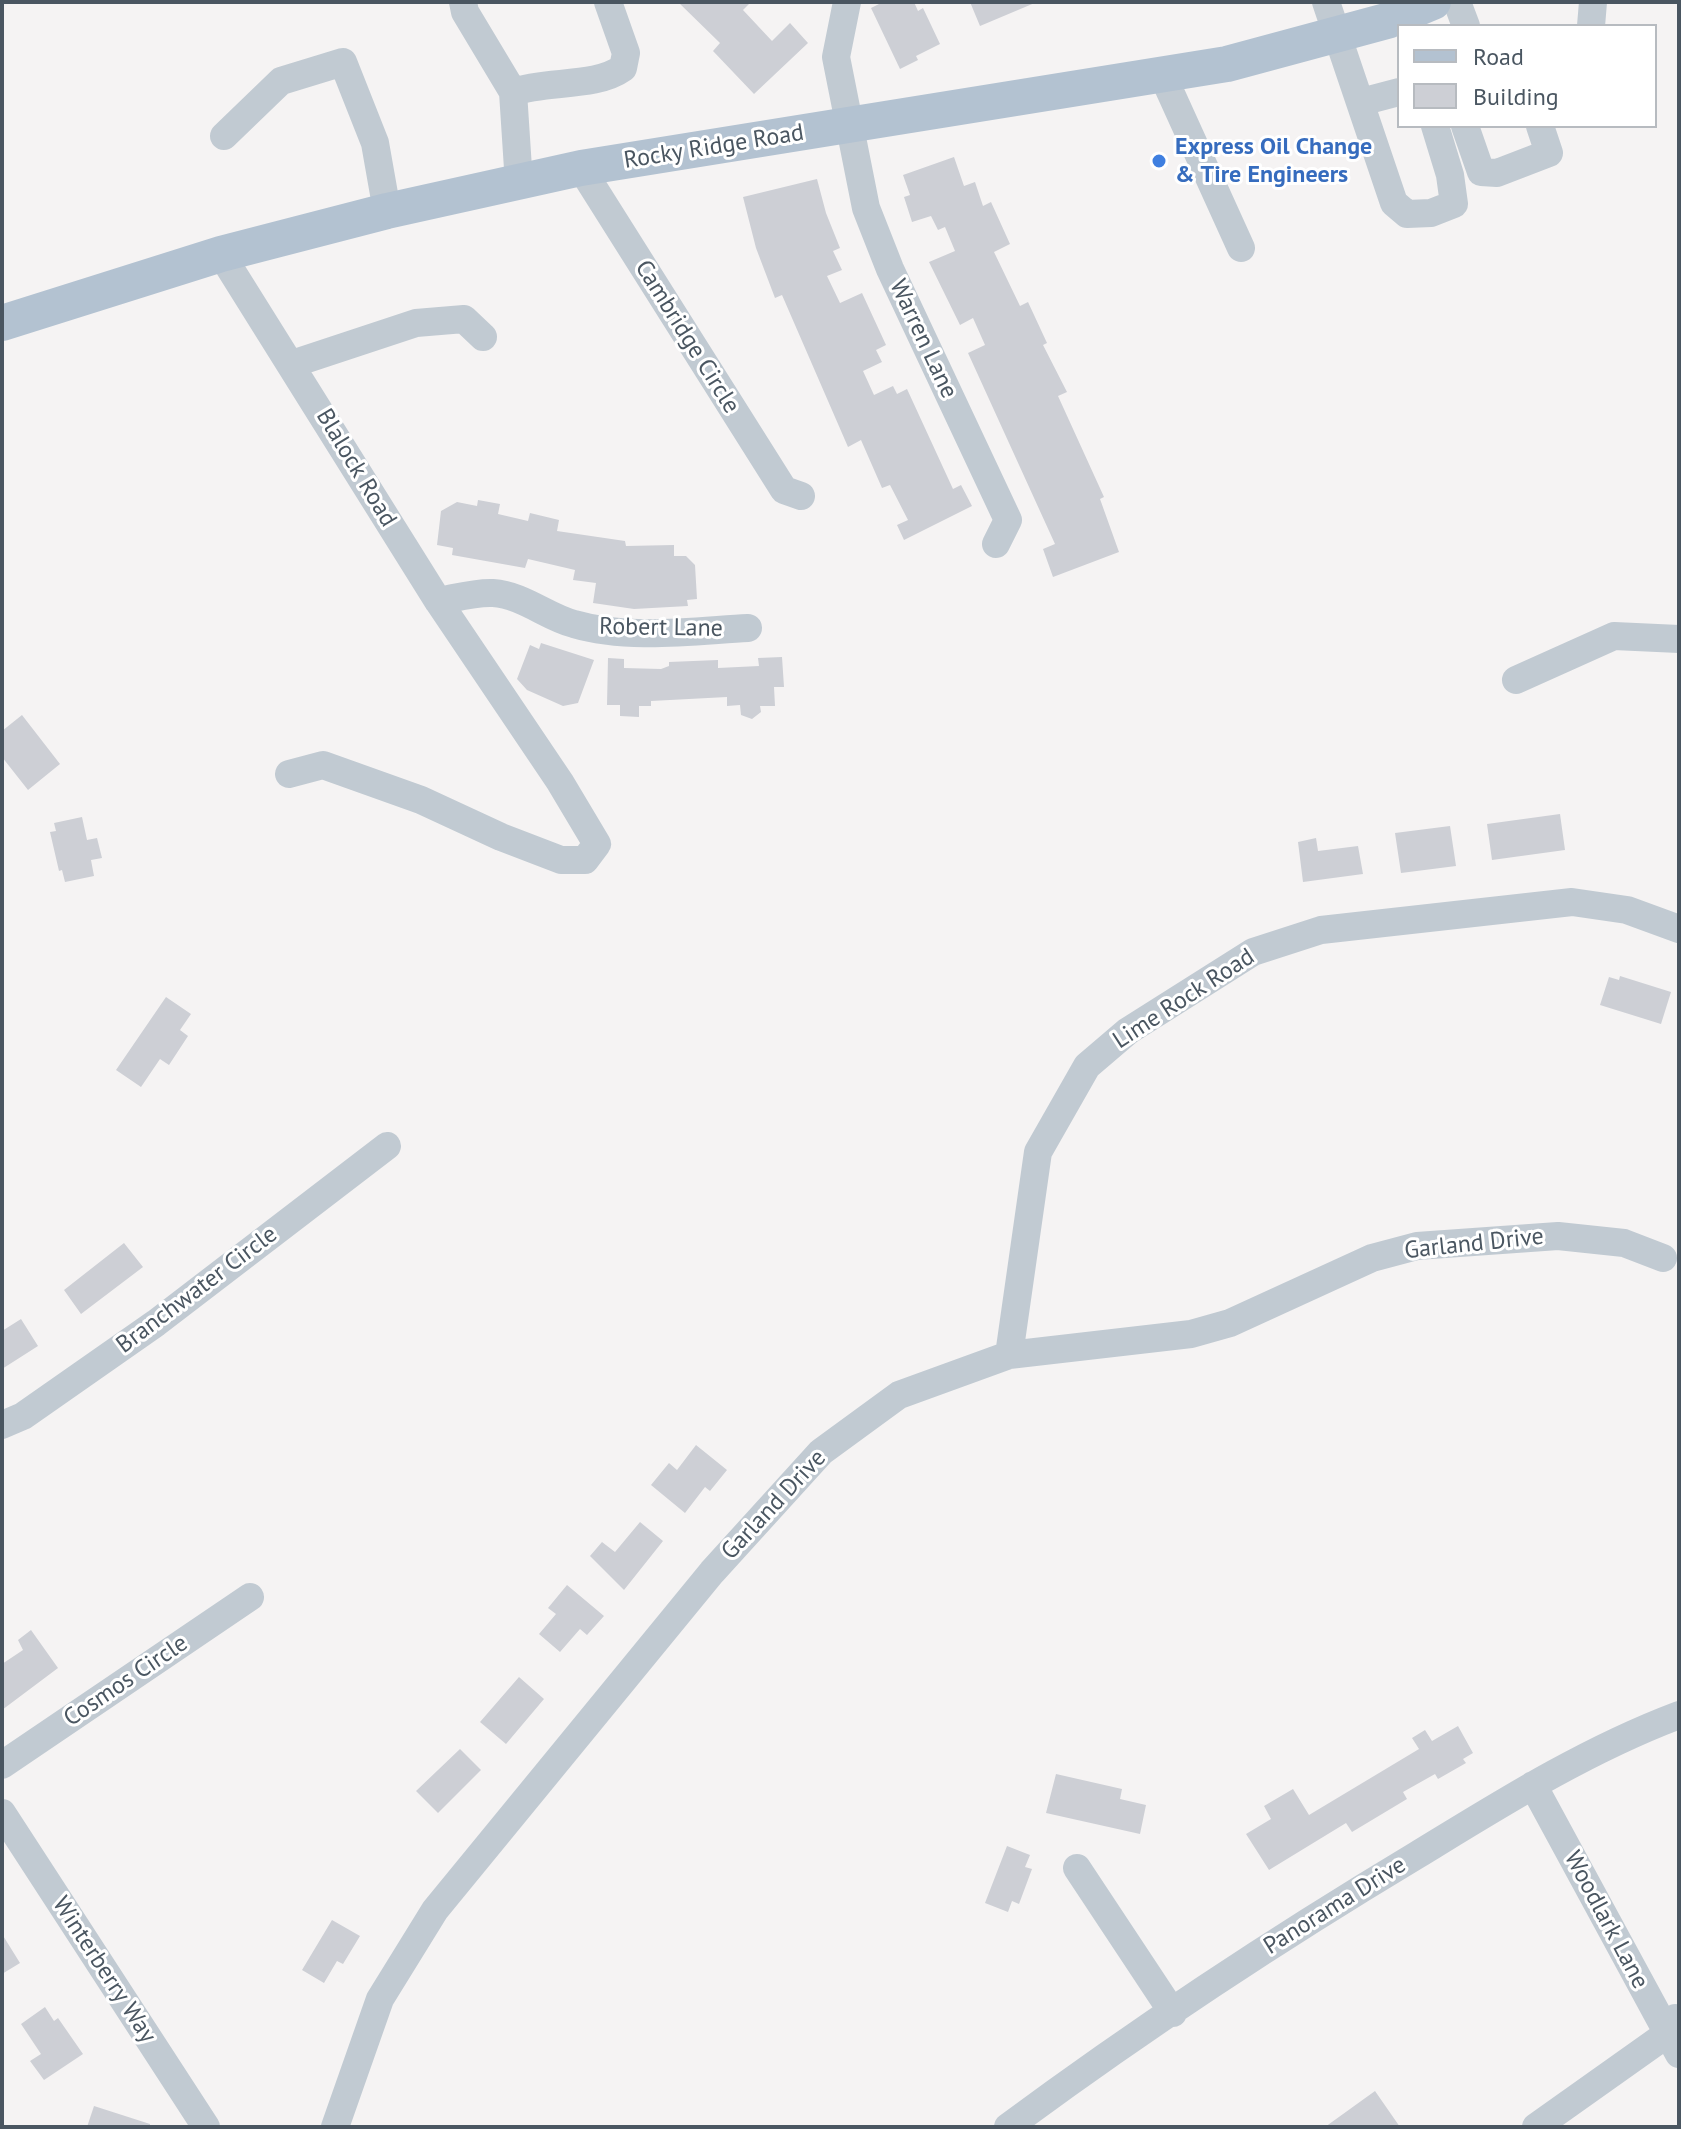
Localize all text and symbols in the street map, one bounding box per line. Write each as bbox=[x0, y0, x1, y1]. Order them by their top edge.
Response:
legend bbox=[1397, 24, 1657, 128]
text: Road bbox=[1473, 41, 1524, 72]
text: Building bbox=[1473, 81, 1559, 112]
street label: Rocky Ridge Road bbox=[622, 119, 806, 175]
place label: Express Oil Change & Tire Engineers bbox=[1175, 133, 1372, 189]
marker: Express Oil Change & Tire Engineers bbox=[1150, 152, 1168, 170]
street label: Cambridge Circle bbox=[628, 255, 746, 419]
street label: Warren Lane bbox=[883, 275, 963, 403]
street label: Blalock Road bbox=[310, 404, 402, 532]
street label: Robert Lane bbox=[599, 613, 723, 643]
street label: Lime Rock Road bbox=[1108, 943, 1260, 1055]
street label: Branchwater Circle bbox=[111, 1220, 283, 1360]
street label: Garland Drive bbox=[1403, 1222, 1545, 1266]
street label: Garland Drive bbox=[716, 1444, 832, 1566]
street label: Cosmos Circle bbox=[59, 1629, 193, 1733]
street label: Woodlark Lane bbox=[1558, 1846, 1654, 1994]
street label: Panorama Drive bbox=[1259, 1851, 1411, 1961]
street label: Winterberry Way bbox=[46, 1891, 162, 2049]

